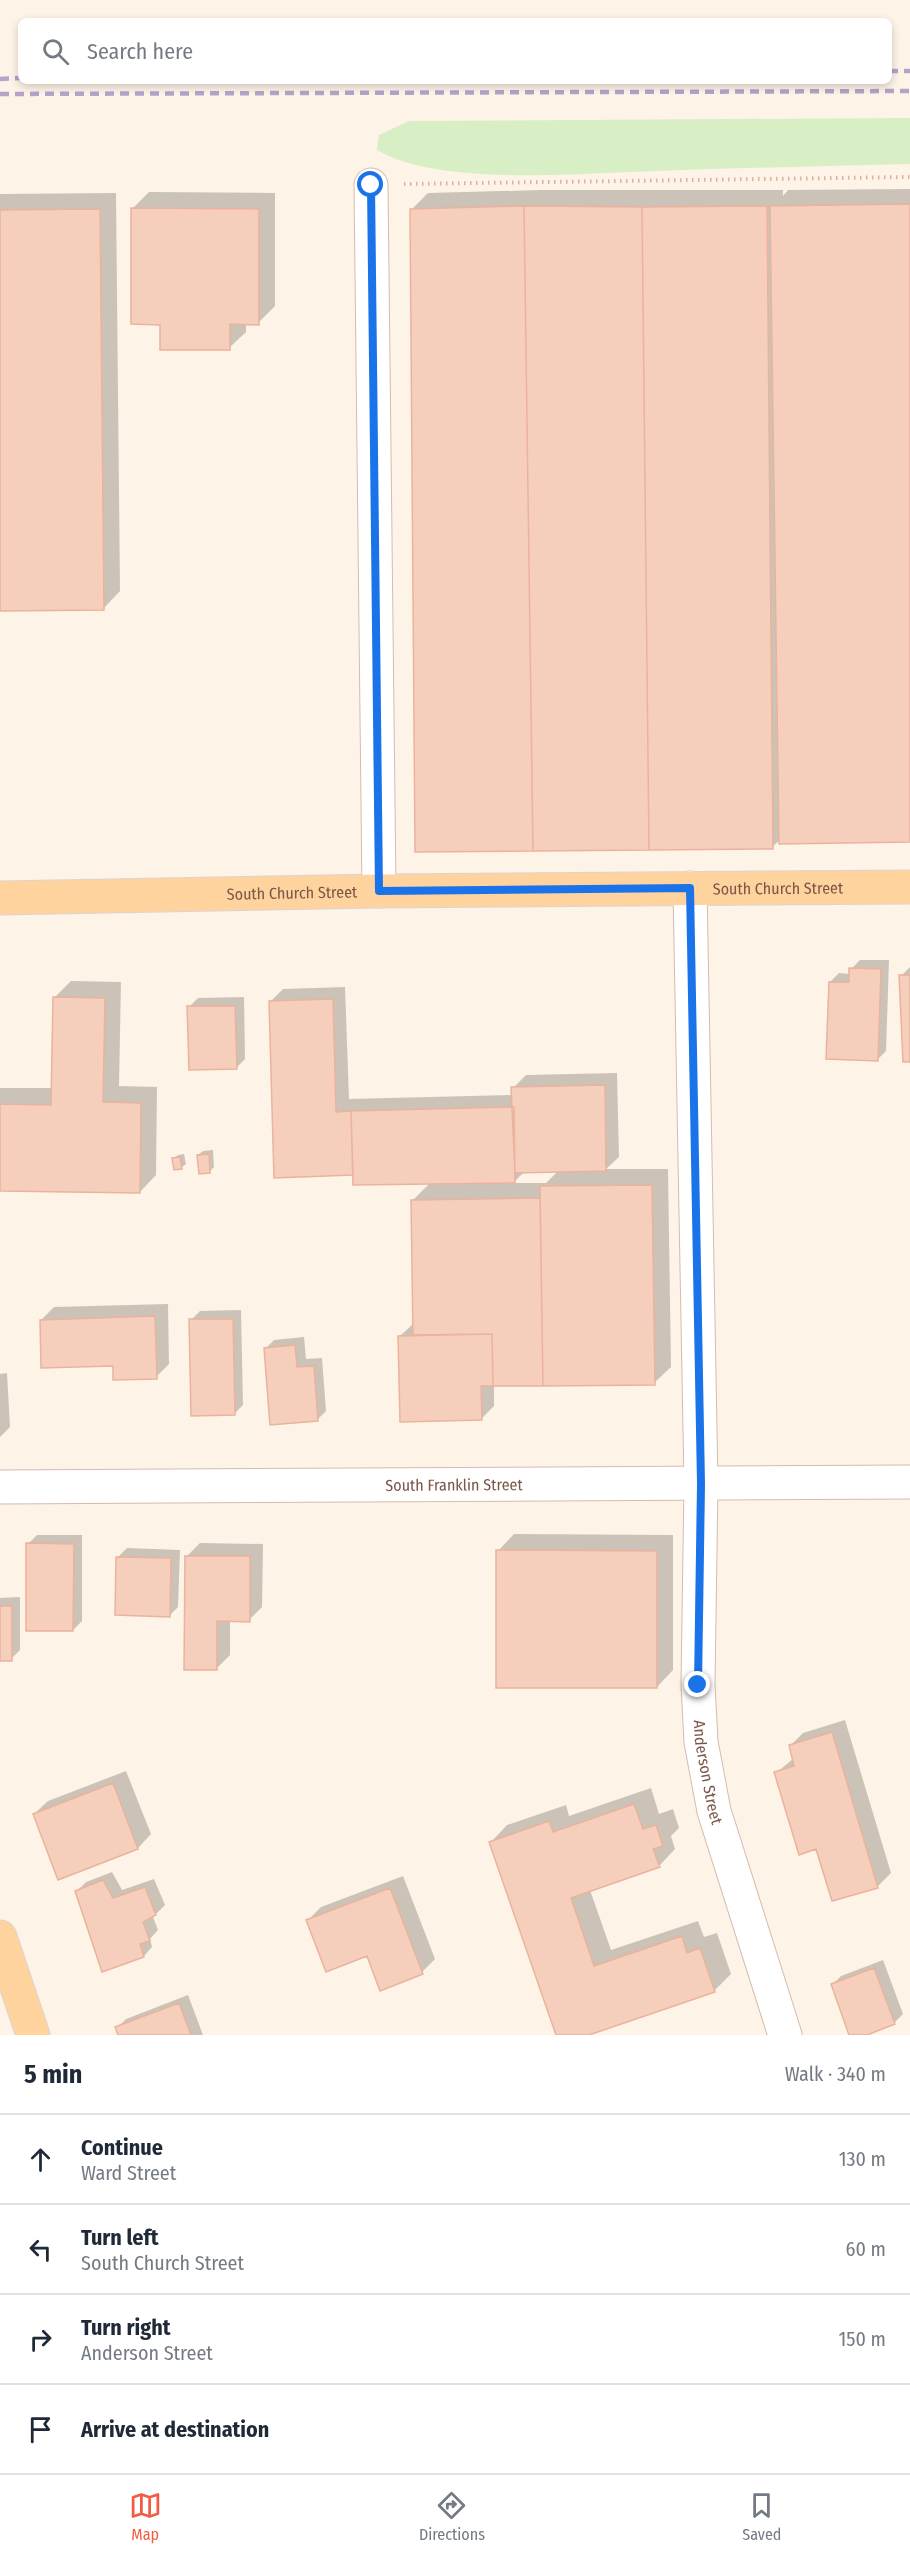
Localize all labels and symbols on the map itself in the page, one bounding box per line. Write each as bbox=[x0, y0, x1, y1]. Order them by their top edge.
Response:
route start bbox=[357, 171, 383, 197]
street label: South Church Street bbox=[713, 878, 844, 898]
street label: South Church Street bbox=[227, 882, 358, 903]
street label: South Franklin Street bbox=[385, 1475, 523, 1494]
route end bbox=[684, 1671, 710, 1697]
street label: Anderson Street bbox=[690, 1720, 727, 1827]

